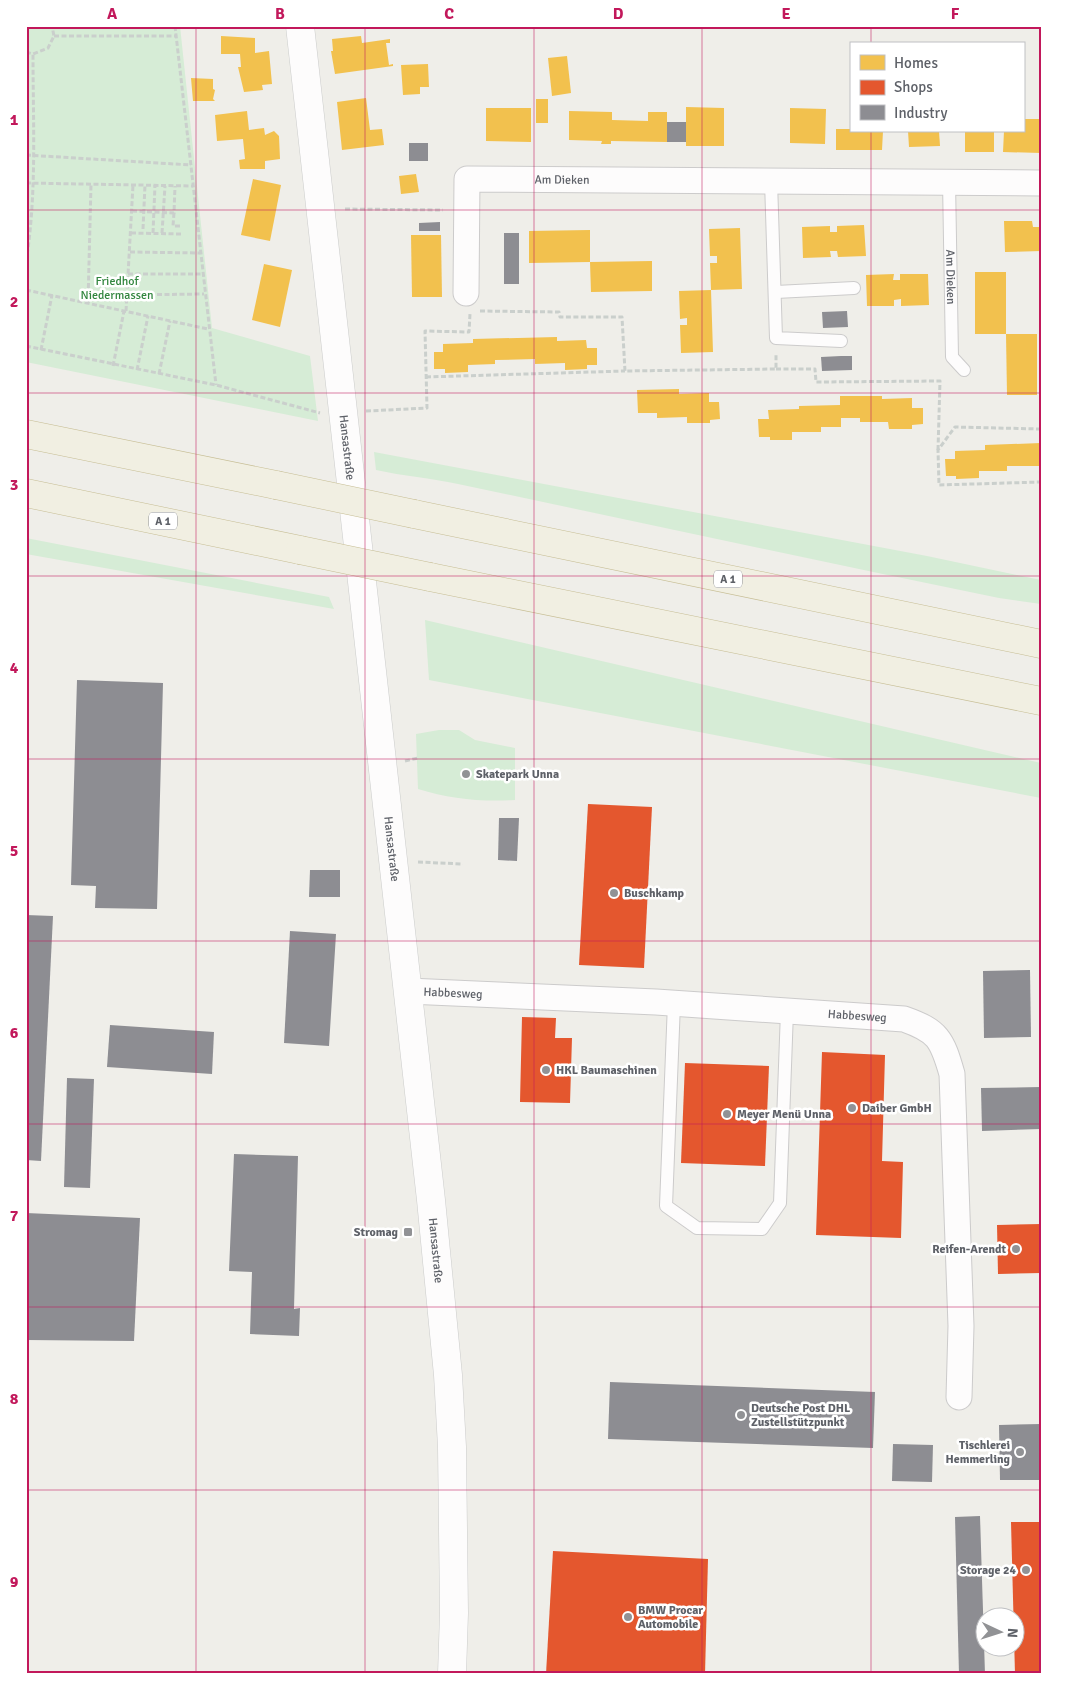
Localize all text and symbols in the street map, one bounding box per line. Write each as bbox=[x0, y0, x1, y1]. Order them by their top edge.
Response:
text: A bbox=[107, 4, 118, 24]
text: B bbox=[275, 4, 285, 24]
text: C bbox=[444, 4, 454, 24]
text: D bbox=[613, 4, 624, 24]
text: E bbox=[781, 4, 791, 24]
text: F bbox=[951, 4, 960, 24]
legend bbox=[850, 42, 1024, 132]
text: Homes bbox=[894, 54, 938, 72]
text: Shops bbox=[894, 78, 933, 96]
text: Industry bbox=[894, 104, 947, 122]
text: 1 bbox=[10, 110, 19, 130]
street label: Am Dieken bbox=[534, 172, 590, 188]
street label: Am Dieken bbox=[942, 249, 958, 305]
park label: Friedhof Niedermassen bbox=[81, 274, 153, 303]
text: 2 bbox=[10, 292, 18, 312]
street label: Hansastraße bbox=[335, 414, 358, 481]
text: 3 bbox=[10, 475, 18, 495]
road number: A 1 bbox=[149, 512, 177, 530]
road number: A 1 bbox=[714, 570, 742, 588]
text: 4 bbox=[10, 658, 19, 678]
place label: Skatepark Unna bbox=[476, 767, 559, 782]
marker: Skatepark Unna bbox=[460, 768, 472, 780]
street label: Hansastraße bbox=[380, 816, 402, 882]
text: 5 bbox=[10, 841, 18, 861]
place label: Buschkamp bbox=[624, 886, 685, 901]
marker: Buschkamp bbox=[608, 887, 620, 899]
street label: Habbesweg bbox=[423, 985, 483, 1002]
street label: Habbesweg bbox=[827, 1007, 887, 1026]
text: 6 bbox=[10, 1023, 19, 1043]
place label: HKL Baumaschinen bbox=[556, 1063, 657, 1078]
marker: HKL Baumaschinen bbox=[540, 1064, 552, 1076]
place label: Daiber GmbH bbox=[862, 1101, 932, 1116]
marker: Daiber GmbH bbox=[846, 1102, 858, 1114]
place label: Meyer Menü Unna bbox=[737, 1107, 831, 1122]
marker: Meyer Menü Unna bbox=[721, 1108, 733, 1120]
text: 7 bbox=[10, 1206, 19, 1226]
street label: Hansastraße bbox=[425, 1217, 446, 1284]
place label: Stromag bbox=[354, 1225, 399, 1240]
marker: Stromag bbox=[402, 1226, 414, 1238]
place label: Reifen-Arendt bbox=[932, 1242, 1006, 1257]
marker: Reifen-Arendt bbox=[1010, 1243, 1022, 1255]
text: 8 bbox=[10, 1389, 19, 1409]
place label: Deutsche Post DHL Zustellstützpunkt bbox=[751, 1401, 851, 1430]
marker: Deutsche Post DHL Zustellstützpunkt bbox=[735, 1409, 747, 1421]
place label: Tischlerei Hemmerling bbox=[945, 1438, 1011, 1467]
marker: Tischlerei Hemmerling bbox=[1014, 1446, 1026, 1458]
place label: Storage 24 bbox=[960, 1563, 1017, 1578]
marker: Storage 24 bbox=[1020, 1564, 1032, 1576]
text: 9 bbox=[10, 1572, 19, 1592]
place label: BMW Procar Automobile bbox=[638, 1603, 703, 1632]
north arrow bbox=[974, 1608, 1024, 1658]
marker: BMW Procar Automobile bbox=[622, 1611, 634, 1623]
text: N bbox=[1004, 1627, 1021, 1638]

